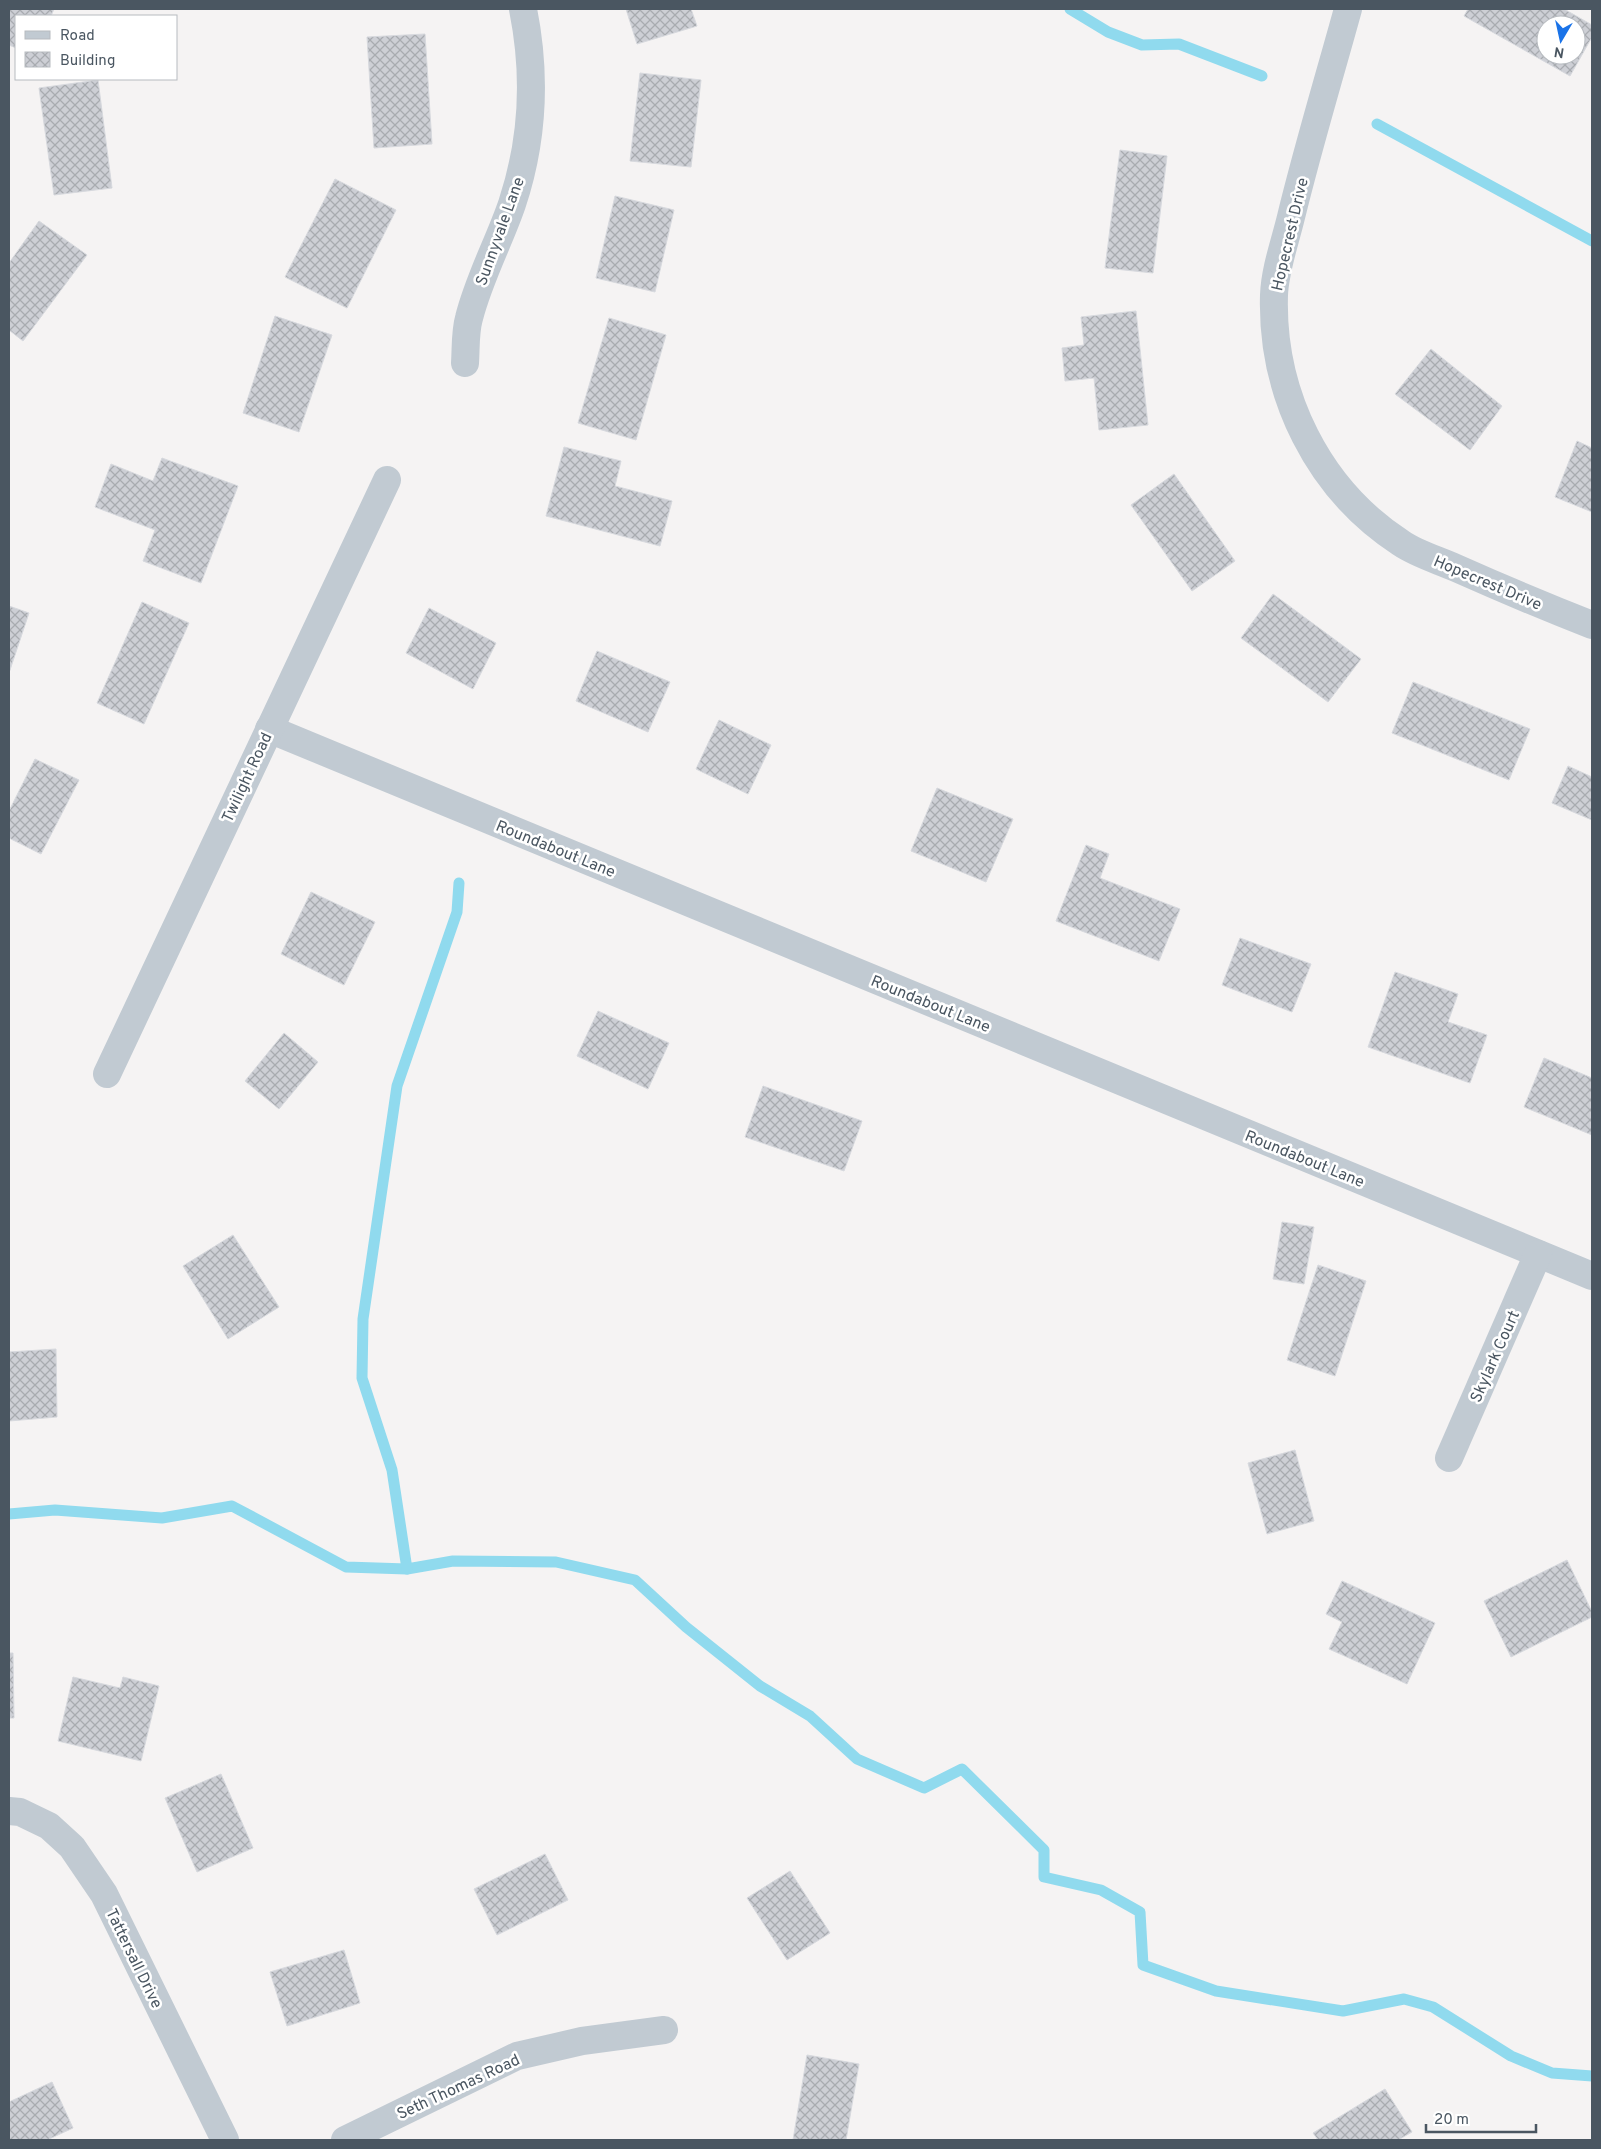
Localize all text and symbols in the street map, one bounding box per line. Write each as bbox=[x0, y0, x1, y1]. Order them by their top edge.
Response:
legend bbox=[15, 15, 178, 80]
north arrow bbox=[1536, 15, 1586, 65]
text: Road bbox=[60, 27, 95, 46]
text: N bbox=[1553, 42, 1566, 61]
text: Building bbox=[60, 52, 115, 71]
street label: Sunnyvale Lane bbox=[472, 175, 530, 289]
street label: Hopecrest Drive bbox=[1268, 176, 1314, 293]
street label: Hopecrest Drive bbox=[1430, 552, 1544, 616]
street label: Twilight Road bbox=[218, 730, 277, 826]
street label: Roundabout Lane bbox=[492, 817, 618, 883]
street label: Roundabout Lane bbox=[867, 972, 993, 1038]
street label: Roundabout Lane bbox=[1241, 1127, 1367, 1193]
street label: Skylark Court bbox=[1467, 1308, 1525, 1406]
street label: Tattersall Drive bbox=[100, 1906, 166, 2012]
street label: Seth Thomas Road bbox=[394, 2051, 524, 2125]
scale bar bbox=[1426, 2102, 1536, 2134]
text: 20 m bbox=[1434, 2111, 1469, 2130]

